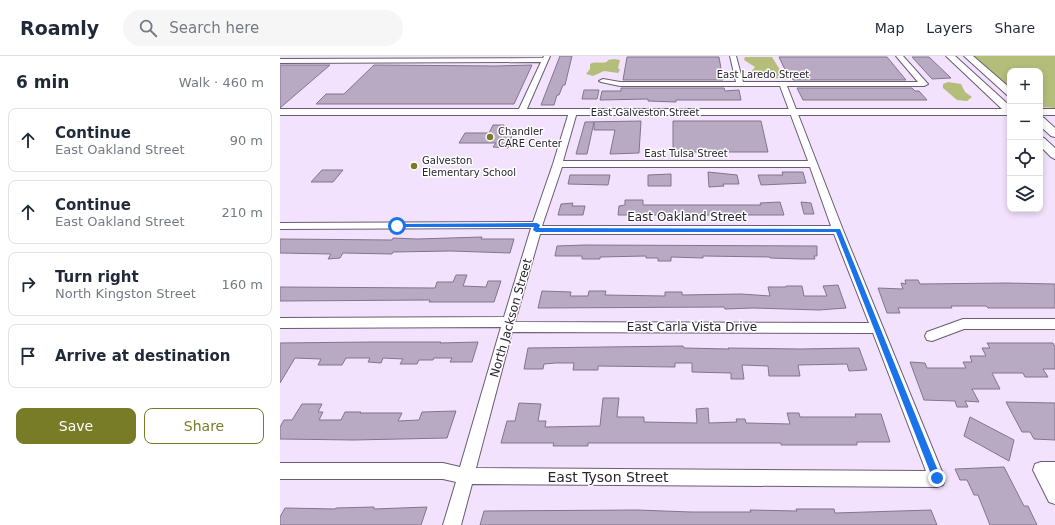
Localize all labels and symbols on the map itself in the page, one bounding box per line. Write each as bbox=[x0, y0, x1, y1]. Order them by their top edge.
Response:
street label: East Laredo Street bbox=[717, 69, 809, 80]
street label: East Galveston Street bbox=[591, 107, 699, 118]
place label: Chandler CARE Center bbox=[498, 126, 563, 149]
marker: Chandler CARE Center bbox=[485, 132, 495, 142]
street label: East Tulsa Street bbox=[644, 148, 728, 159]
place label: Galveston Elementary School bbox=[422, 155, 516, 178]
marker: Galveston Elementary School bbox=[409, 161, 419, 171]
street label: East Oakland Street bbox=[627, 210, 747, 224]
route start bbox=[388, 217, 406, 235]
street label: North Jackson Street bbox=[487, 257, 535, 379]
street label: East Carla Vista Drive bbox=[627, 320, 757, 334]
street label: East Tyson Street bbox=[547, 469, 669, 485]
route end bbox=[928, 469, 946, 487]

